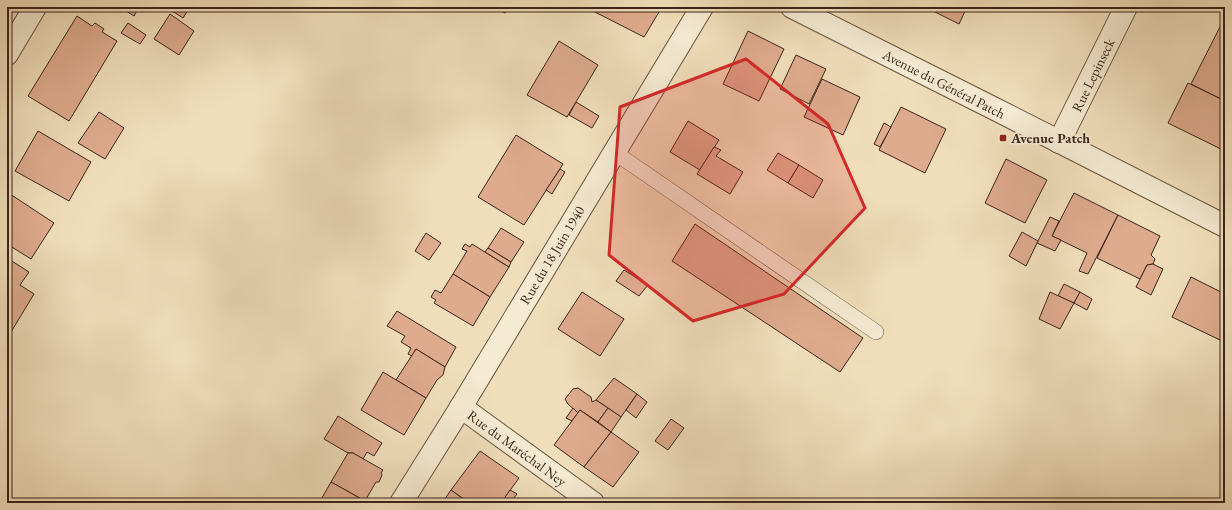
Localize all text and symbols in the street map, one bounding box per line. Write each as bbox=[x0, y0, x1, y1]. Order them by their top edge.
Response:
street label: Rue Lepinseck bbox=[1067, 35, 1119, 115]
street label: Avenue du Général Patch bbox=[879, 45, 1008, 123]
place label: Avenue Patch bbox=[1010, 129, 1090, 147]
marker: Avenue Patch bbox=[998, 133, 1008, 143]
street label: Rue du 18 Juin 1940 bbox=[516, 202, 589, 308]
street label: Rue du Maréchal Ney bbox=[464, 406, 571, 491]

